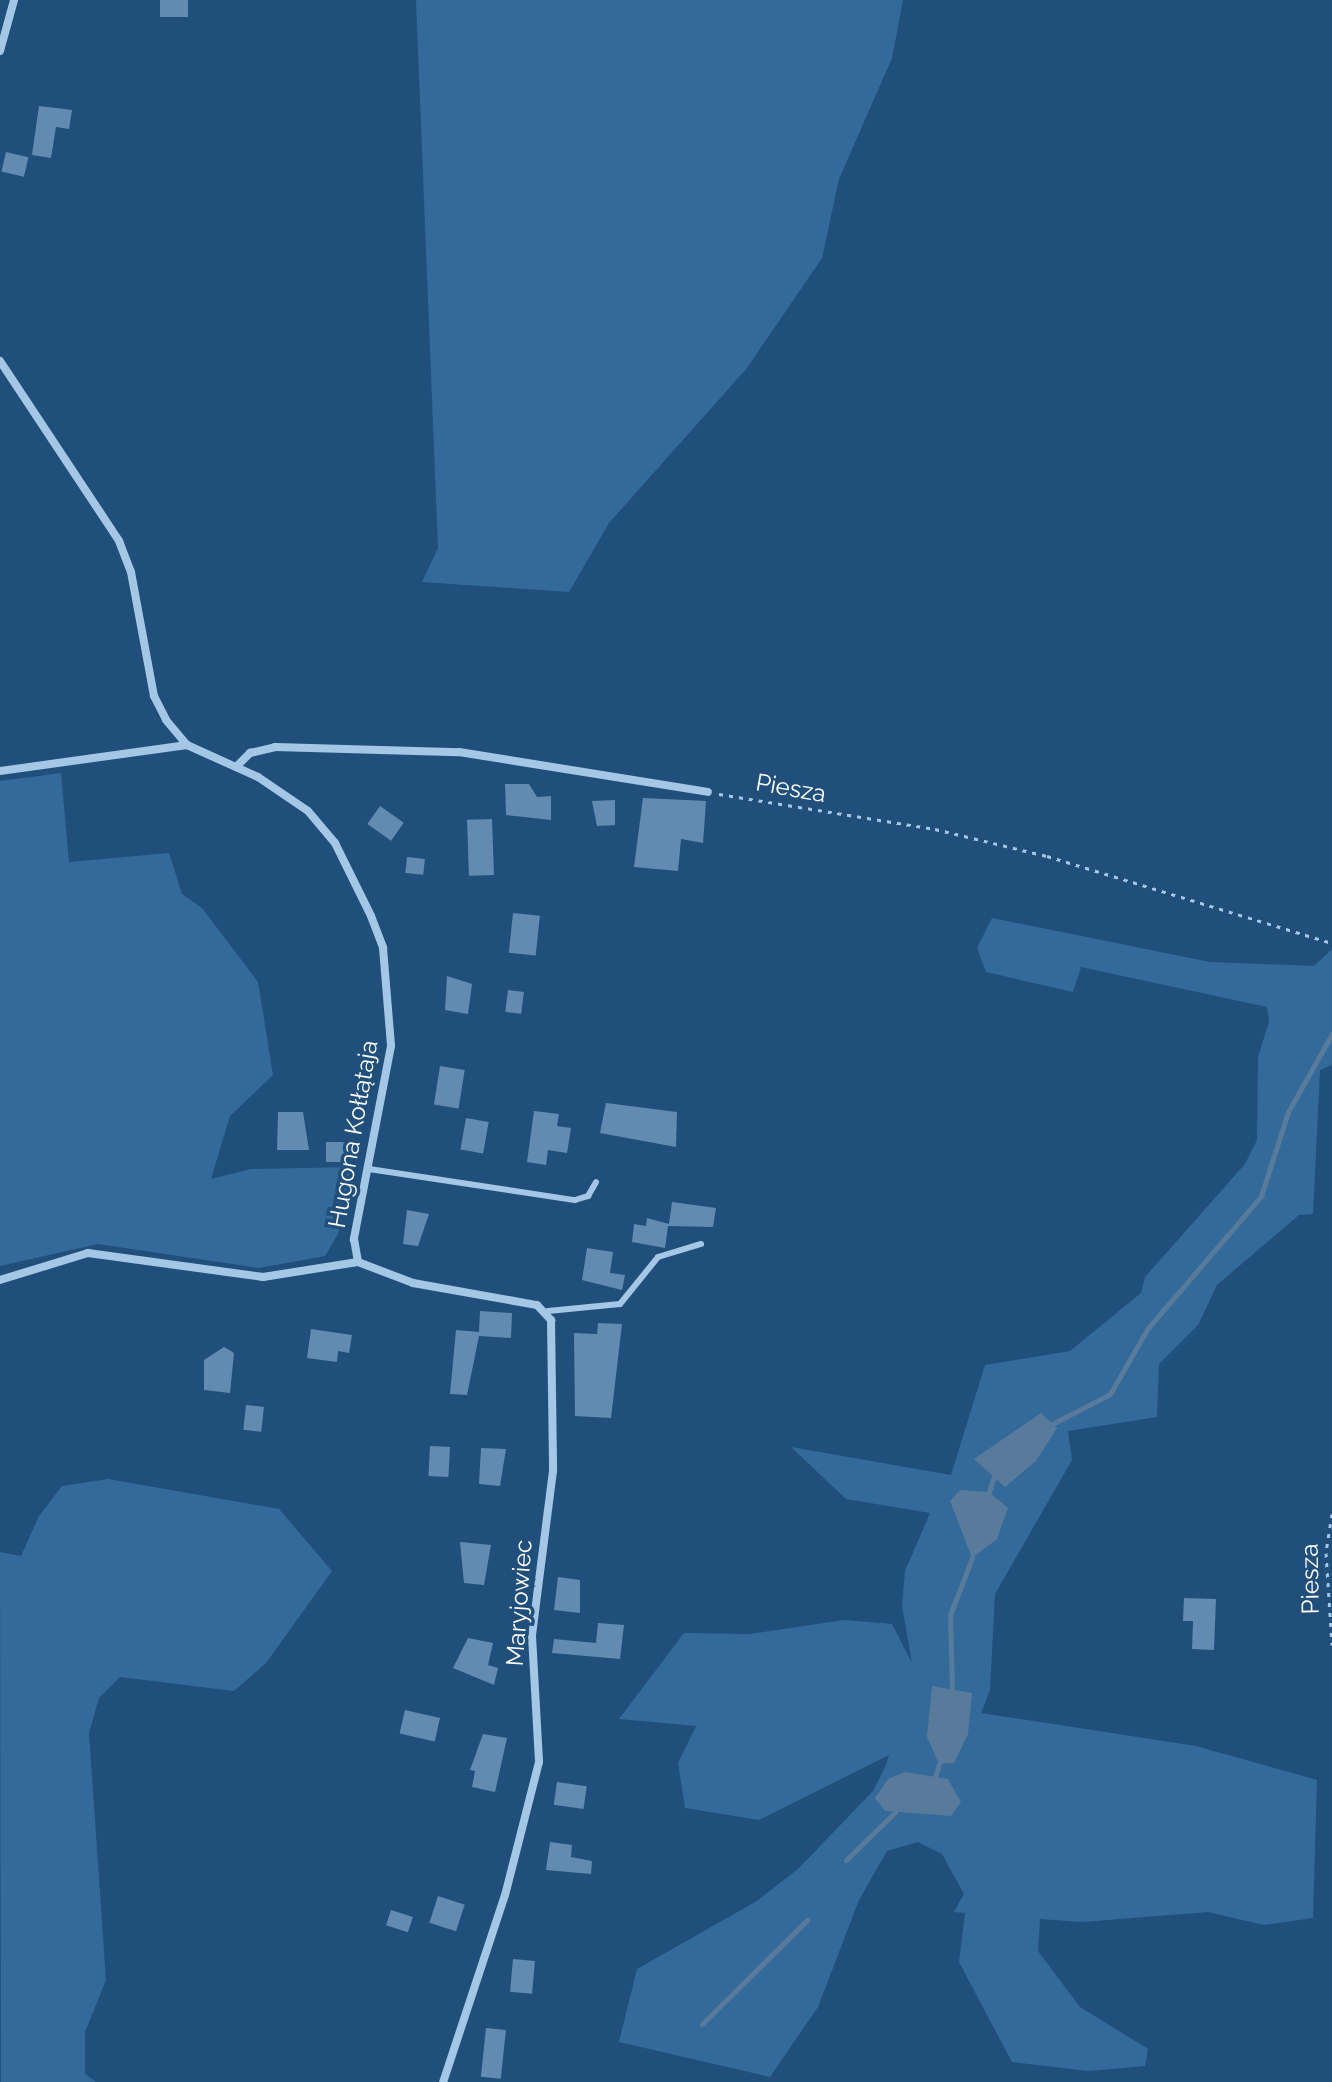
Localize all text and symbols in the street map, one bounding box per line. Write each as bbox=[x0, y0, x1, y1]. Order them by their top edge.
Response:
street label: Piesza bbox=[754, 768, 828, 808]
street label: Hugona Kołłątaja bbox=[322, 1038, 384, 1230]
street label: Maryjowiec bbox=[500, 1539, 538, 1667]
street label: Piesza bbox=[1295, 1543, 1325, 1615]

